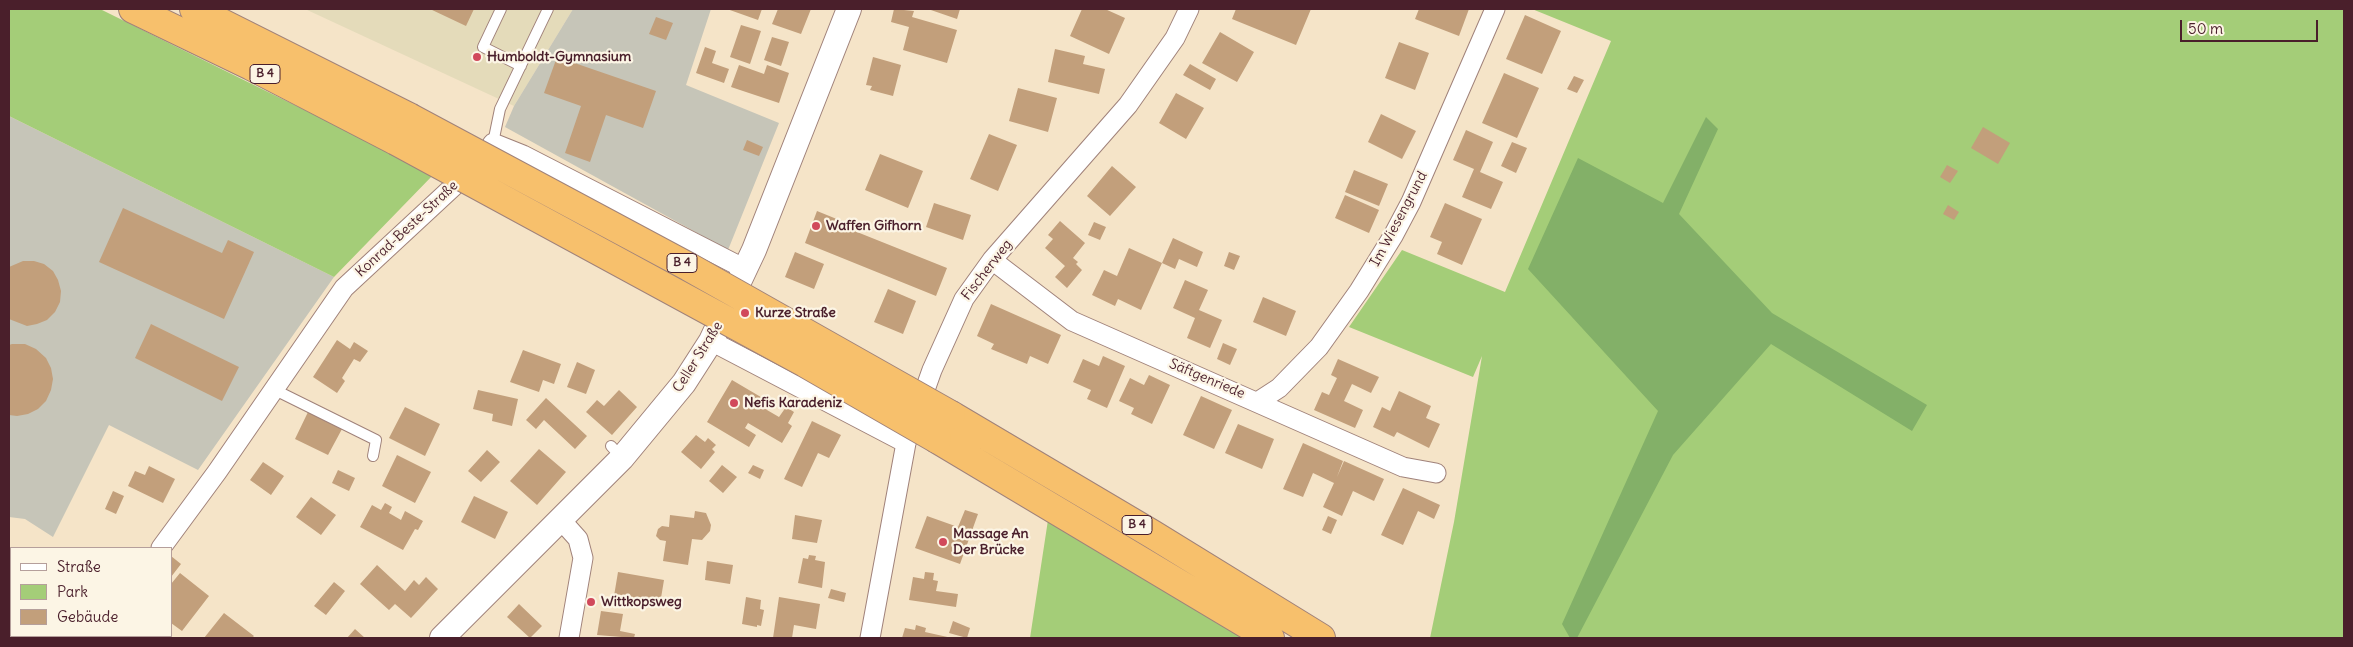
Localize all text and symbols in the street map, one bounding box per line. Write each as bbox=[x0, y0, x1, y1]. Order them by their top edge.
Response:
scale bar bbox=[2183, 10, 2320, 42]
text: 50 m bbox=[2188, 19, 2223, 38]
place label: Humboldt-Gymnasium bbox=[487, 49, 631, 65]
marker: Humboldt-Gymnasium bbox=[471, 51, 483, 63]
road number: B 4 bbox=[250, 64, 280, 84]
street label: Im Wiesengrund bbox=[1367, 169, 1431, 269]
street label: Konrad-Beste-Straße bbox=[352, 177, 462, 281]
place label: Waffen Gifhorn bbox=[826, 218, 922, 234]
marker: Waffen Gifhorn bbox=[810, 220, 822, 232]
street label: Fischerweg bbox=[958, 236, 1016, 304]
road number: B 4 bbox=[667, 254, 697, 272]
place label: Kurze Straße bbox=[755, 305, 836, 321]
marker: Kurze Straße bbox=[739, 307, 751, 319]
street label: Celler Straße bbox=[670, 319, 726, 395]
street label: Säftgenriede bbox=[1167, 356, 1247, 402]
place label: Nefis Karadeniz bbox=[744, 395, 842, 411]
marker: Nefis Karadeniz bbox=[728, 397, 740, 409]
road number: B 4 bbox=[1122, 516, 1152, 534]
place label: Massage An Der Brücke bbox=[953, 526, 1029, 558]
marker: Massage An Der Brücke bbox=[937, 536, 949, 548]
legend bbox=[10, 547, 172, 637]
text: Straße bbox=[57, 557, 101, 576]
text: Park bbox=[57, 582, 88, 601]
place label: Wittkopsweg bbox=[601, 594, 682, 610]
marker: Wittkopsweg bbox=[585, 596, 597, 608]
text: Gebäude bbox=[57, 607, 118, 626]

